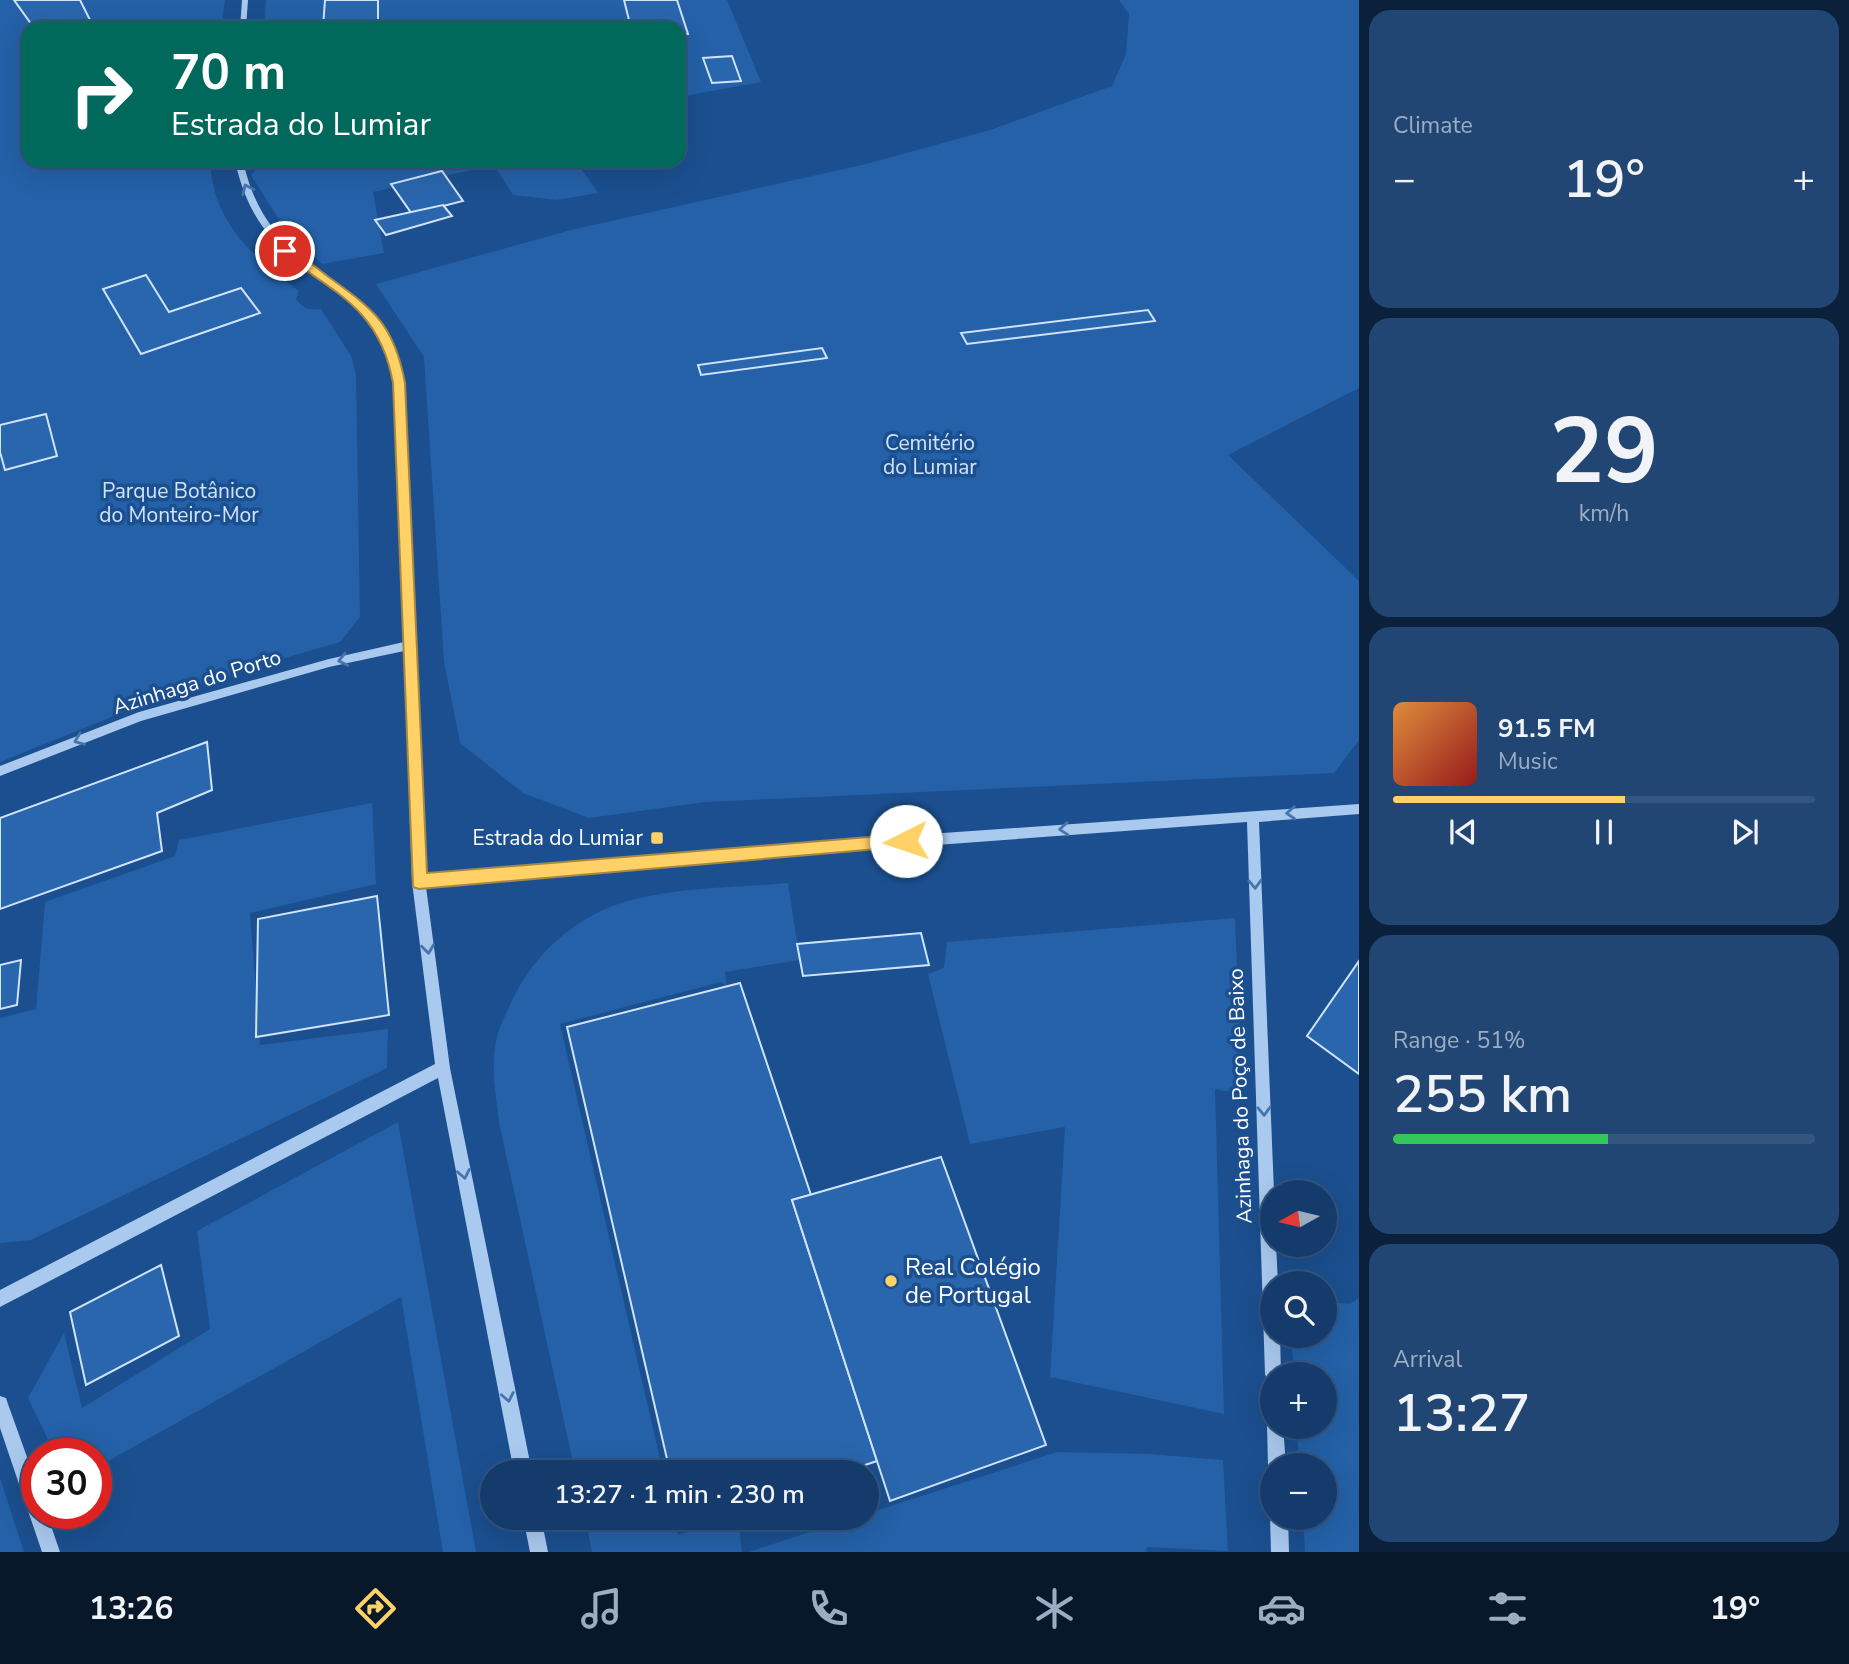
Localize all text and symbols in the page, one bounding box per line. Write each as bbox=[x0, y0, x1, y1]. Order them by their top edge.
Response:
text: 70 m bbox=[171, 39, 286, 106]
icon: right bbox=[56, 49, 147, 140]
text: Estrada do Lumiar bbox=[171, 103, 431, 146]
text: Climate bbox=[1393, 110, 1473, 141]
text: 19° bbox=[1563, 144, 1645, 215]
text: − bbox=[1393, 154, 1416, 205]
text: + bbox=[1792, 154, 1815, 205]
one-way arrow bbox=[241, 184, 255, 196]
pin bbox=[255, 221, 315, 281]
icon: arrive bbox=[266, 232, 304, 270]
text: 29 bbox=[1549, 390, 1659, 514]
park label: Cemitério do Lumiar bbox=[883, 429, 977, 481]
park label: Parque Botânico do Monteiro-Mor bbox=[99, 477, 259, 529]
text: km/h bbox=[1579, 498, 1629, 529]
street label: Azinhaga do Porto bbox=[109, 643, 285, 721]
one-way arrow bbox=[337, 652, 349, 666]
text: 91.5 FM bbox=[1498, 711, 1595, 746]
one-way arrow bbox=[74, 732, 86, 746]
text: Music bbox=[1498, 746, 1558, 777]
position arrow bbox=[869, 804, 943, 878]
one-way arrow bbox=[1285, 806, 1296, 821]
icon: previous bbox=[1444, 813, 1482, 851]
icon: pause bbox=[1585, 813, 1623, 851]
icon: next bbox=[1726, 813, 1764, 851]
one-way arrow bbox=[1058, 822, 1069, 837]
place label: Estrada do Lumiar bbox=[472, 824, 643, 852]
marker: Estrada do Lumiar bbox=[649, 830, 665, 846]
one-way arrow bbox=[1248, 879, 1263, 890]
one-way arrow bbox=[420, 943, 435, 955]
street label: Azinhaga do Poço de Baixo bbox=[1222, 968, 1258, 1224]
text: Range · 51% bbox=[1393, 1025, 1525, 1056]
text: 255 km bbox=[1393, 1059, 1572, 1130]
one-way arrow bbox=[1256, 1106, 1271, 1117]
one-way arrow bbox=[456, 1168, 471, 1180]
north arrow bbox=[1260, 1180, 1337, 1256]
map controls bbox=[1260, 1180, 1337, 1530]
place label: Real Colégio de Portugal bbox=[905, 1251, 1041, 1311]
button: search bbox=[1260, 1271, 1337, 1348]
marker: Real Colégio de Portugal bbox=[883, 1273, 899, 1289]
text: Arrival bbox=[1393, 1344, 1462, 1375]
button: + bbox=[1260, 1362, 1337, 1439]
text: 13:27 bbox=[1393, 1378, 1530, 1449]
one-way arrow bbox=[500, 1391, 515, 1403]
speed limit sign: 30 bbox=[21, 1438, 112, 1529]
button: − bbox=[1260, 1453, 1337, 1530]
text: 13:27 · 1 min · 230 m bbox=[554, 1477, 805, 1512]
icon: directions bbox=[351, 1584, 400, 1633]
icon: music bbox=[577, 1584, 626, 1633]
icon: phone bbox=[804, 1584, 853, 1633]
icon: climate bbox=[1030, 1584, 1079, 1633]
icon: car bbox=[1257, 1584, 1306, 1633]
icon: filters bbox=[1483, 1584, 1532, 1633]
text: 13:26 bbox=[89, 1587, 173, 1630]
text: 19° bbox=[1710, 1587, 1760, 1630]

